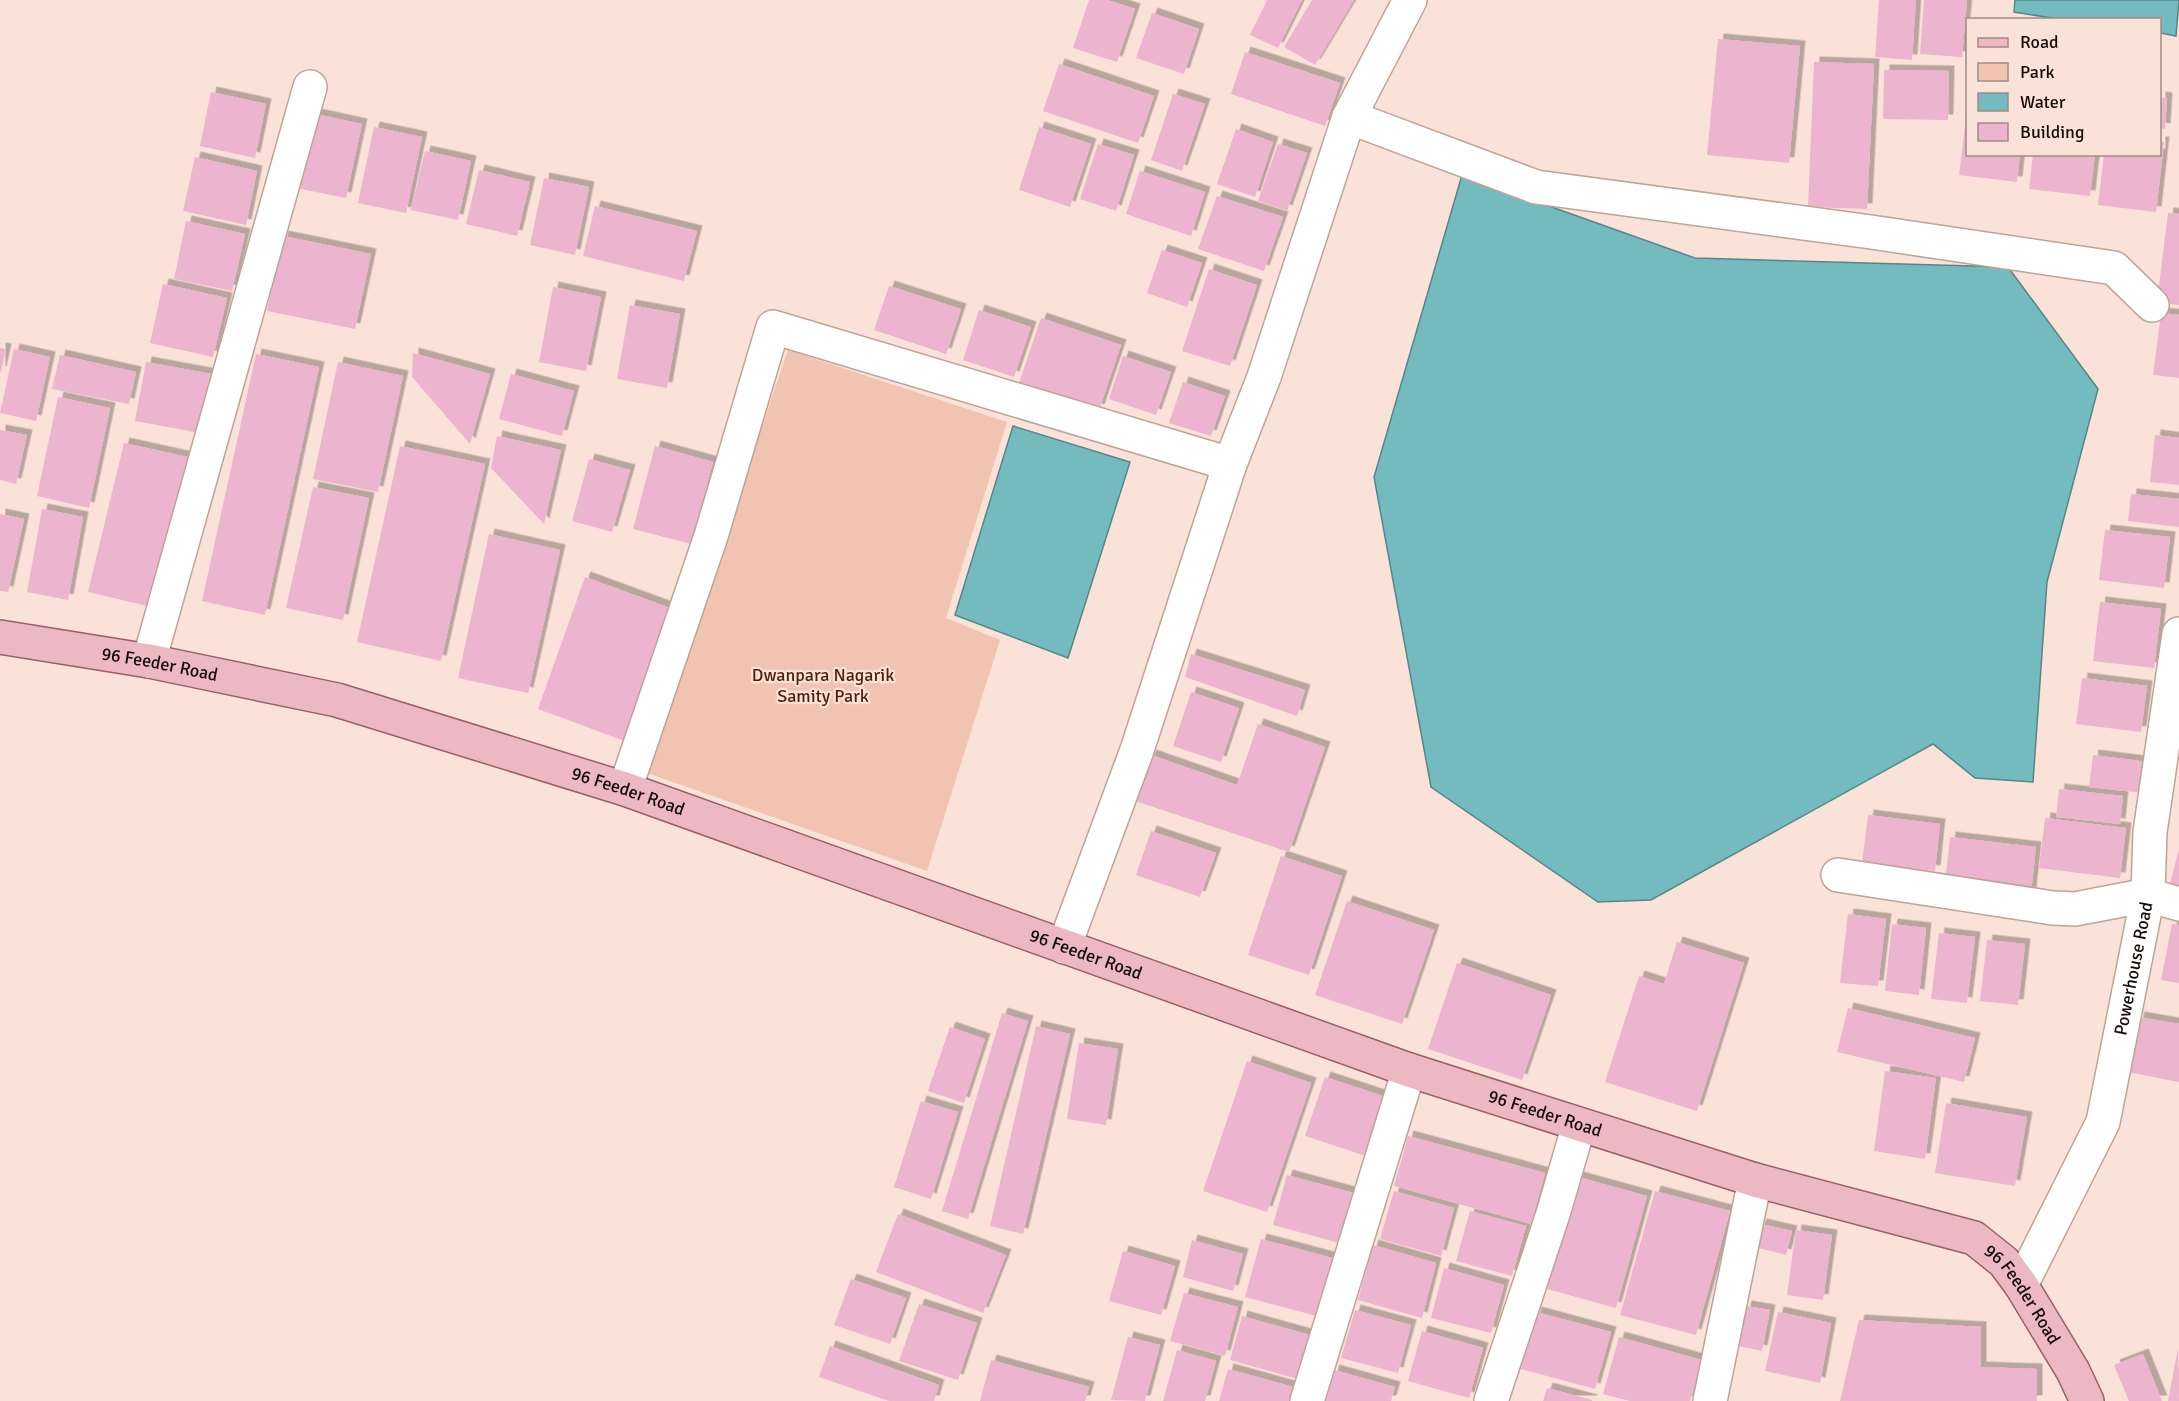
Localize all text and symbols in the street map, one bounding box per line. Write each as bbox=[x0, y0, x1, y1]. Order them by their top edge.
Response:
legend bbox=[1966, 18, 2161, 156]
text: Road bbox=[2020, 31, 2059, 53]
text: Park bbox=[2020, 61, 2055, 83]
text: Water bbox=[2020, 91, 2066, 113]
text: Building bbox=[2020, 121, 2084, 143]
street label: 96 Feeder Road bbox=[100, 643, 220, 686]
park label: Dwanpara Nagarik Samity Park bbox=[752, 664, 894, 707]
street label: 96 Feeder Road bbox=[569, 762, 688, 820]
street label: Powerhouse Road bbox=[2109, 900, 2157, 1037]
street label: 96 Feeder Road bbox=[1027, 924, 1145, 984]
street label: 96 Feeder Road bbox=[1486, 1085, 1605, 1142]
street label: 96 Feeder Road bbox=[1980, 1240, 2065, 1348]

